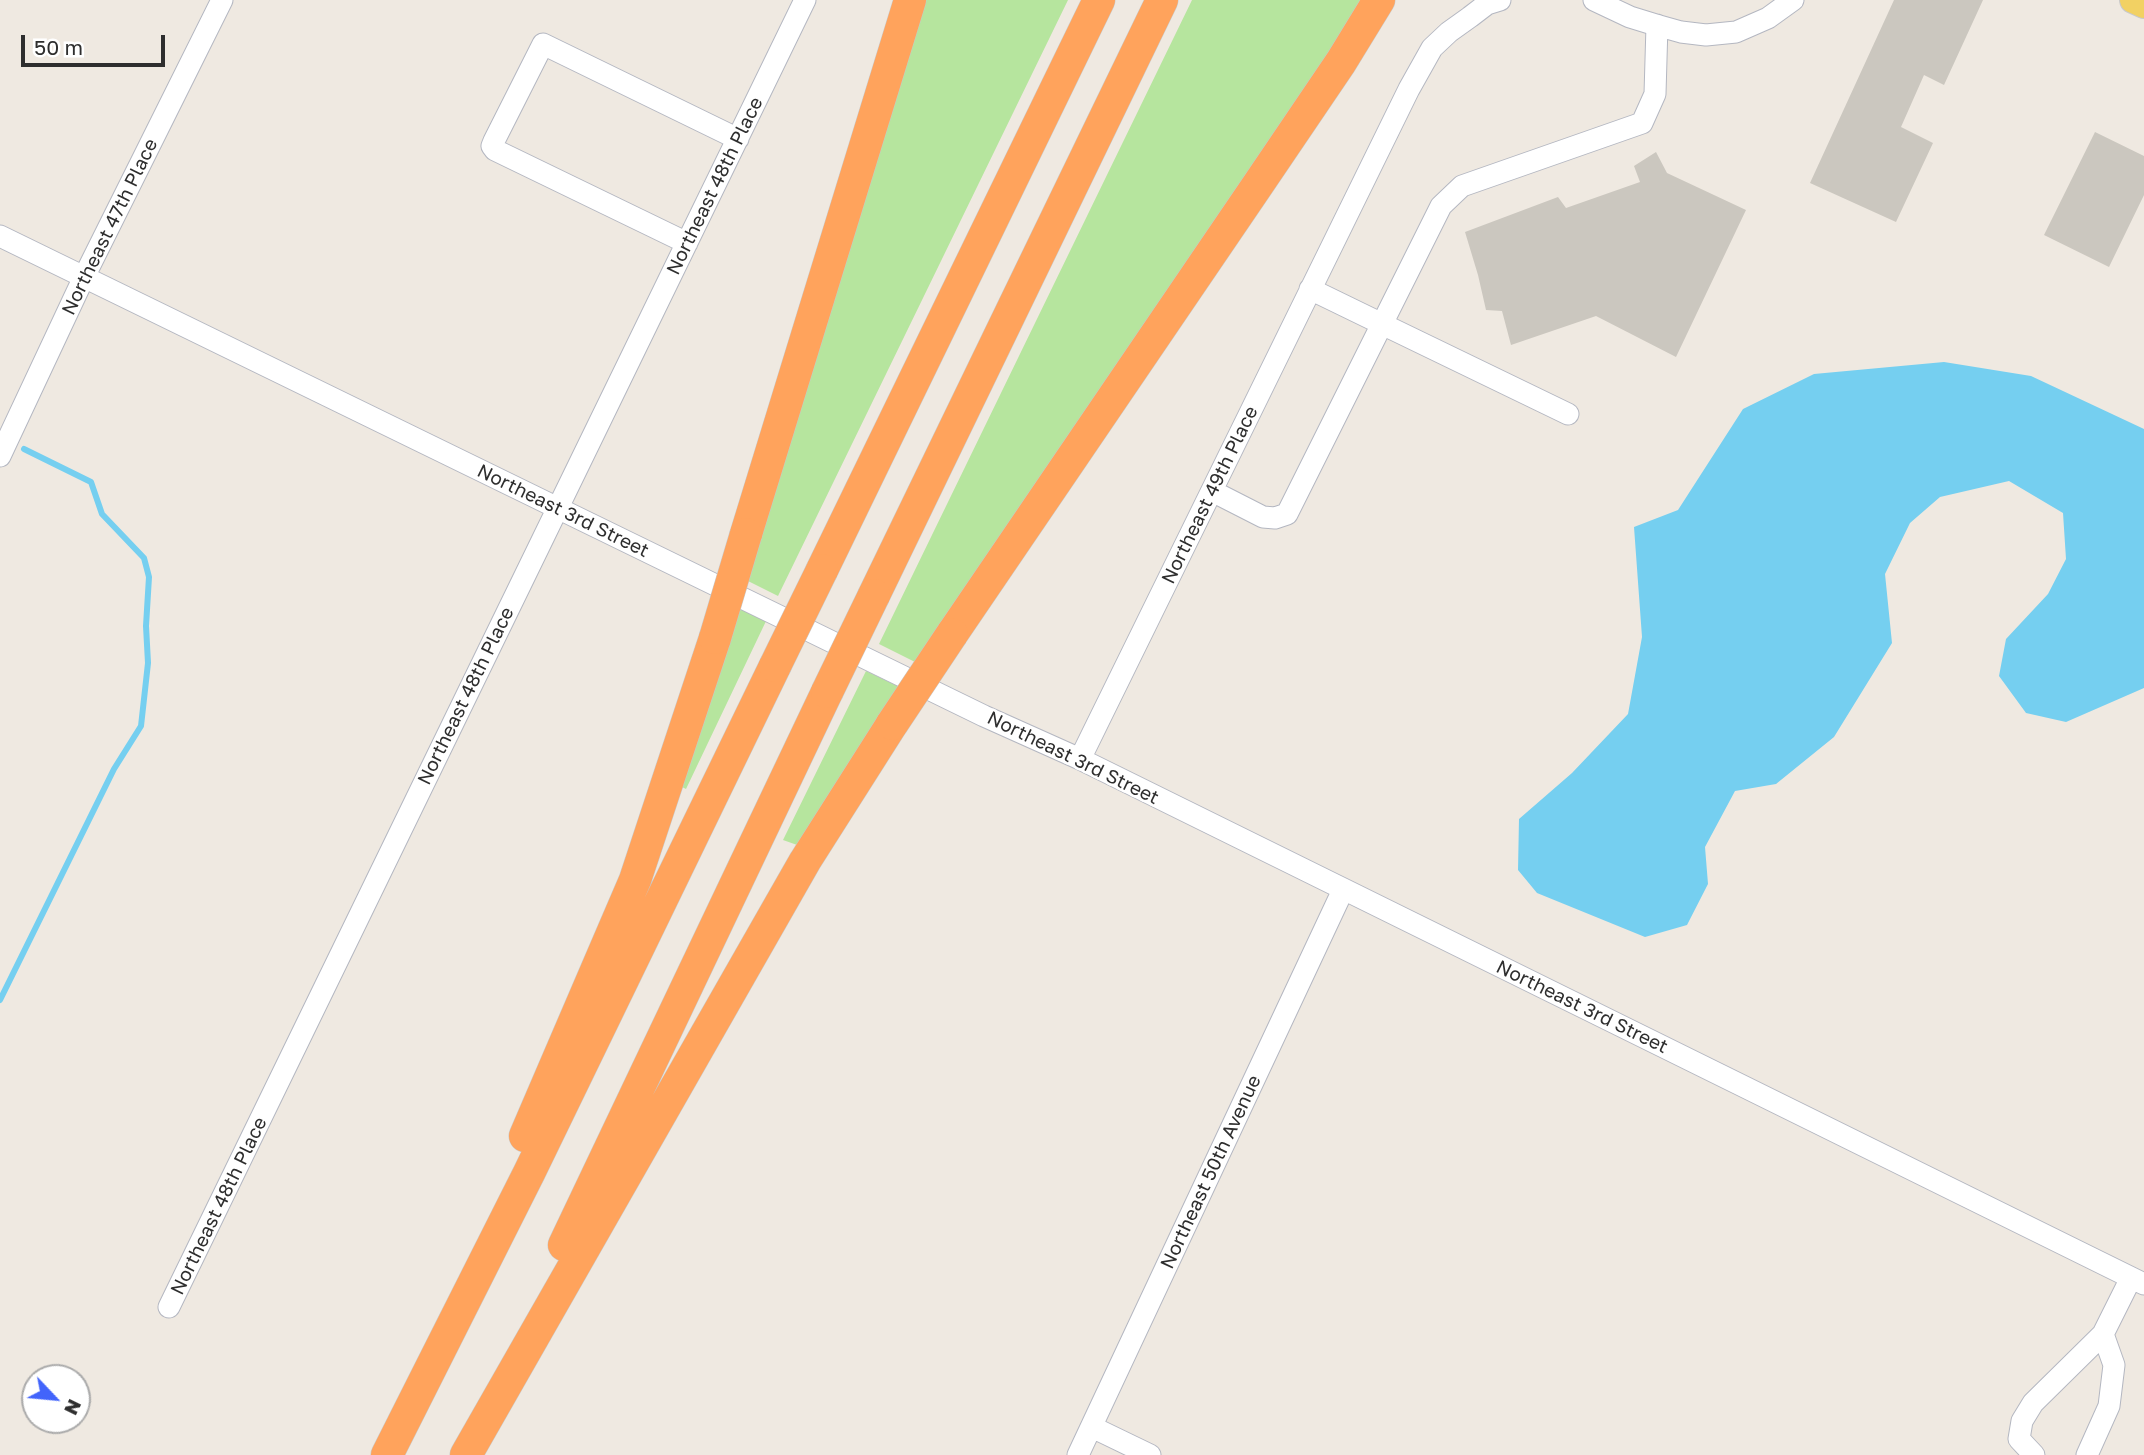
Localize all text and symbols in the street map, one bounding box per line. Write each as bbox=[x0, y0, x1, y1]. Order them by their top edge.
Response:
scale bar bbox=[24, 21, 168, 65]
text: 50 m bbox=[34, 34, 83, 60]
street label: Northeast 48th Place bbox=[662, 93, 768, 279]
street label: Northeast 47th Place bbox=[57, 135, 163, 319]
street label: Northeast 49th Place bbox=[1157, 402, 1263, 588]
street label: Northeast 3rd Street bbox=[473, 460, 653, 562]
street label: Northeast 48th Place bbox=[413, 603, 519, 789]
street label: Northeast 3rd Street bbox=[983, 707, 1163, 809]
street label: Northeast 3rd Street bbox=[1492, 956, 1672, 1058]
street label: Northeast 50th Avenue bbox=[1156, 1072, 1266, 1272]
street label: Northeast 48th Place bbox=[166, 1113, 272, 1299]
north arrow bbox=[21, 1364, 91, 1434]
text: N bbox=[60, 1396, 87, 1419]

